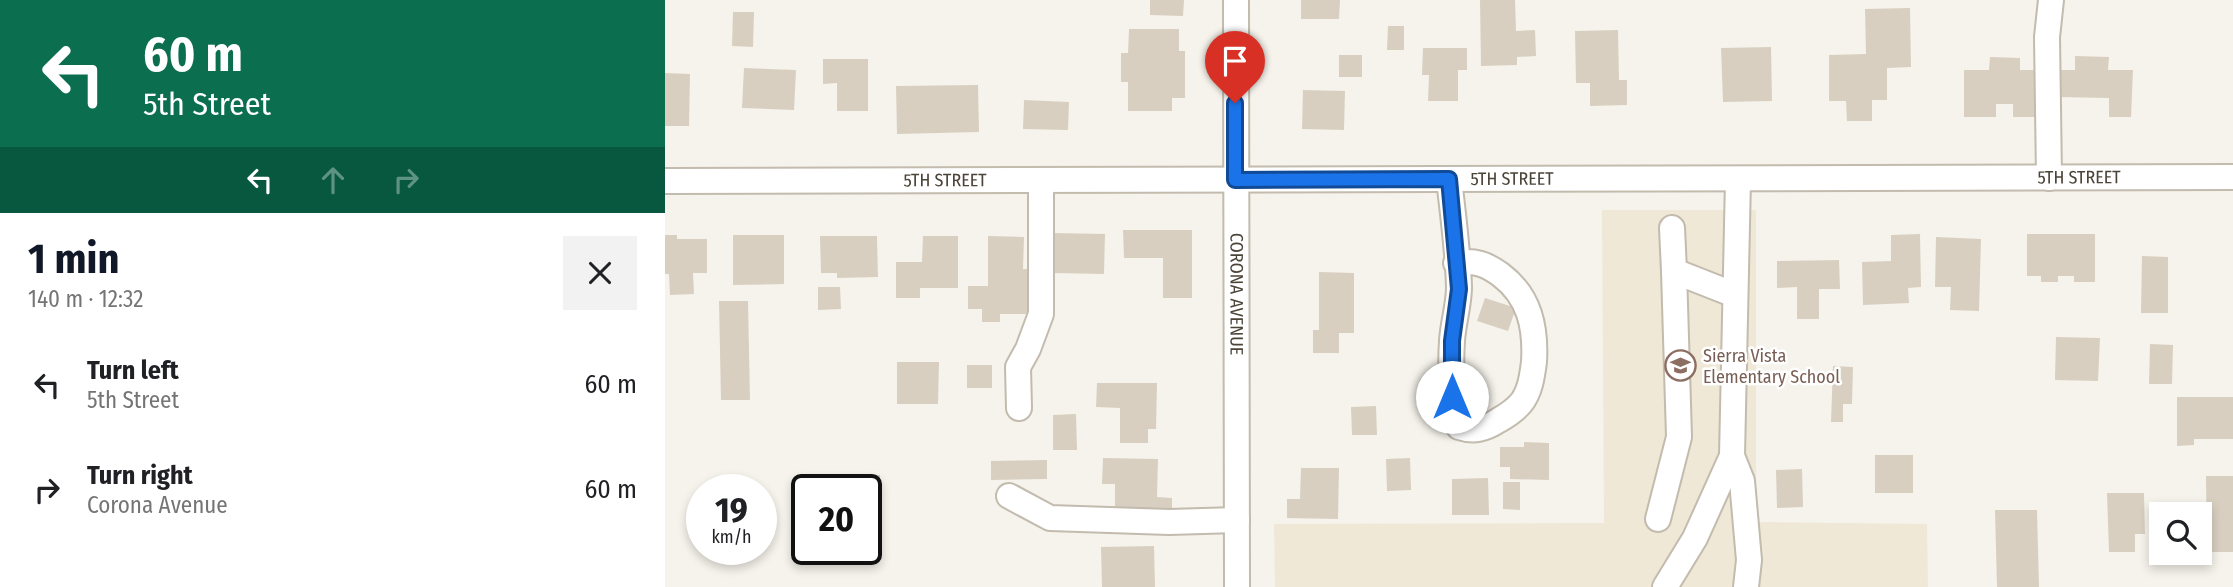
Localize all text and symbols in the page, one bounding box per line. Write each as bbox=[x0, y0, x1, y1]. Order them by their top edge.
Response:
text: 60 m bbox=[143, 25, 243, 84]
icon: left bbox=[28, 28, 119, 119]
pin bbox=[1205, 31, 1265, 103]
icon: arrive bbox=[1216, 42, 1254, 80]
text: 5th Street bbox=[143, 85, 271, 123]
icon: left bbox=[241, 161, 279, 199]
icon: ahead bbox=[314, 161, 352, 199]
icon: right bbox=[387, 161, 425, 199]
street label: 5TH STREET bbox=[2037, 166, 2121, 188]
street label: 5TH STREET bbox=[1470, 168, 1554, 190]
street label: 5TH STREET bbox=[903, 169, 987, 191]
street label: CORONA AVENUE bbox=[1225, 233, 1248, 355]
text: 1 min bbox=[28, 234, 119, 284]
button: close bbox=[563, 236, 637, 310]
text: 140 m · 12:32 bbox=[28, 285, 143, 313]
place label: Sierra Vista Elementary School bbox=[1703, 345, 1840, 388]
school or university icon: Sierra Vista Elementary School bbox=[1663, 349, 1697, 383]
text: Turn left bbox=[87, 355, 179, 386]
position arrow bbox=[1415, 360, 1489, 434]
icon: left bbox=[28, 366, 66, 404]
text: 60 m bbox=[584, 369, 637, 400]
text: 5th Street bbox=[87, 386, 179, 414]
text: Turn right bbox=[87, 460, 193, 491]
icon: right bbox=[28, 471, 66, 509]
text: 60 m bbox=[584, 474, 637, 505]
speed limit sign: 20 bbox=[791, 474, 882, 565]
text: 19 bbox=[715, 489, 748, 531]
text: Corona Avenue bbox=[87, 491, 228, 519]
map controls bbox=[2149, 502, 2212, 565]
button: search bbox=[2149, 502, 2212, 565]
text: km/h bbox=[711, 526, 752, 548]

